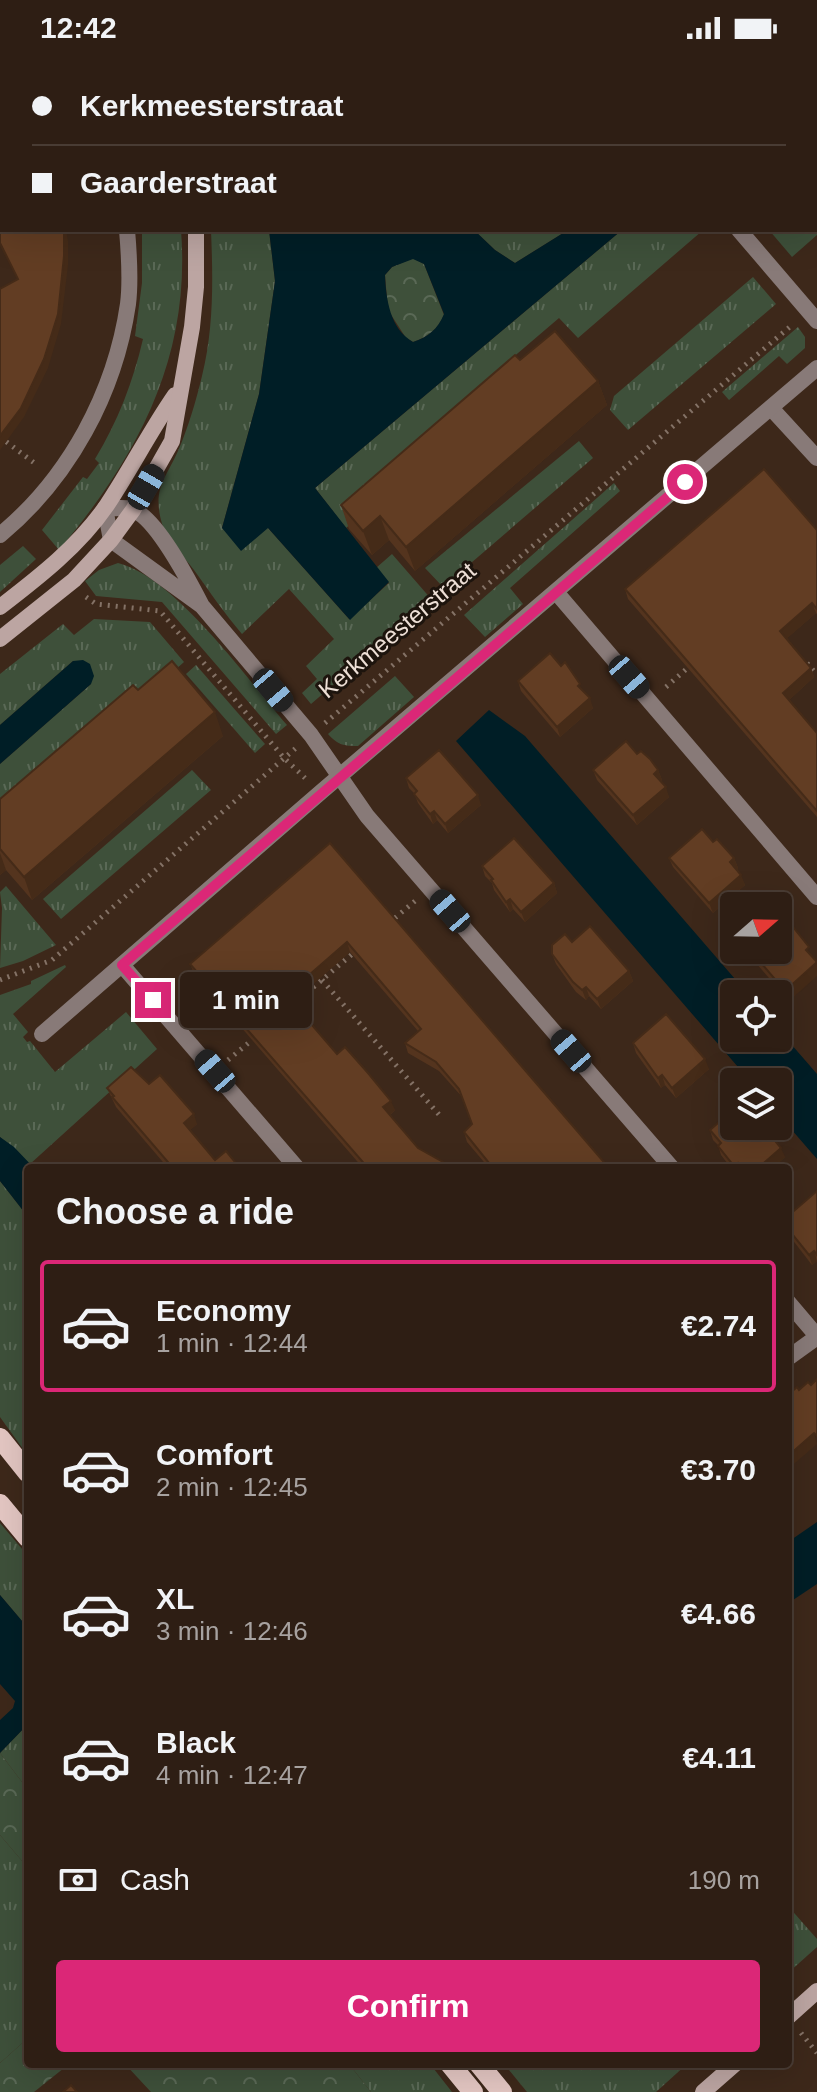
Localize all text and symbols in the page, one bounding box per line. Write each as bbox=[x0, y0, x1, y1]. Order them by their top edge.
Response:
text: 12:42 bbox=[40, 11, 117, 44]
text: Kerkmeesterstraat bbox=[80, 89, 344, 122]
text: Gaarderstraat bbox=[80, 166, 277, 199]
car bbox=[124, 460, 168, 514]
route start bbox=[667, 464, 703, 500]
street label: Kerkmeesterstraat bbox=[313, 556, 481, 703]
car bbox=[604, 651, 654, 703]
car bbox=[248, 664, 298, 716]
car bbox=[425, 885, 475, 937]
north arrow bbox=[720, 892, 792, 964]
map controls bbox=[720, 892, 792, 1140]
callout: 1 min bbox=[181, 972, 313, 1028]
button: locate bbox=[720, 980, 792, 1052]
route end bbox=[135, 982, 171, 1018]
text: 1 min bbox=[212, 985, 280, 1015]
car bbox=[546, 1025, 596, 1077]
car bbox=[190, 1045, 240, 1097]
button: layers bbox=[720, 1068, 792, 1140]
text: Choose a ride bbox=[56, 1191, 294, 1232]
icon: car bbox=[60, 1290, 132, 1362]
text: Economy bbox=[156, 1294, 291, 1327]
text: €2.74 bbox=[681, 1309, 756, 1342]
text: 1 min · 12:44 bbox=[156, 1328, 308, 1358]
icon: car bbox=[60, 1434, 132, 1506]
text: Comfort bbox=[156, 1438, 273, 1471]
text: €3.70 bbox=[681, 1453, 756, 1486]
text: 2 min · 12:45 bbox=[156, 1472, 308, 1502]
icon: car bbox=[60, 1578, 132, 1650]
text: XL bbox=[156, 1582, 194, 1615]
text: €4.66 bbox=[681, 1597, 756, 1630]
text: 3 min · 12:46 bbox=[156, 1616, 308, 1646]
icon: car bbox=[60, 1722, 132, 1794]
text: Black bbox=[156, 1726, 236, 1759]
text: €4.11 bbox=[683, 1741, 756, 1774]
text: 4 min · 12:47 bbox=[156, 1760, 308, 1790]
icon: cash bbox=[56, 1858, 100, 1902]
text: Cash bbox=[120, 1863, 190, 1896]
text: 190 m bbox=[688, 1865, 760, 1895]
button: Confirm bbox=[56, 1960, 760, 2052]

